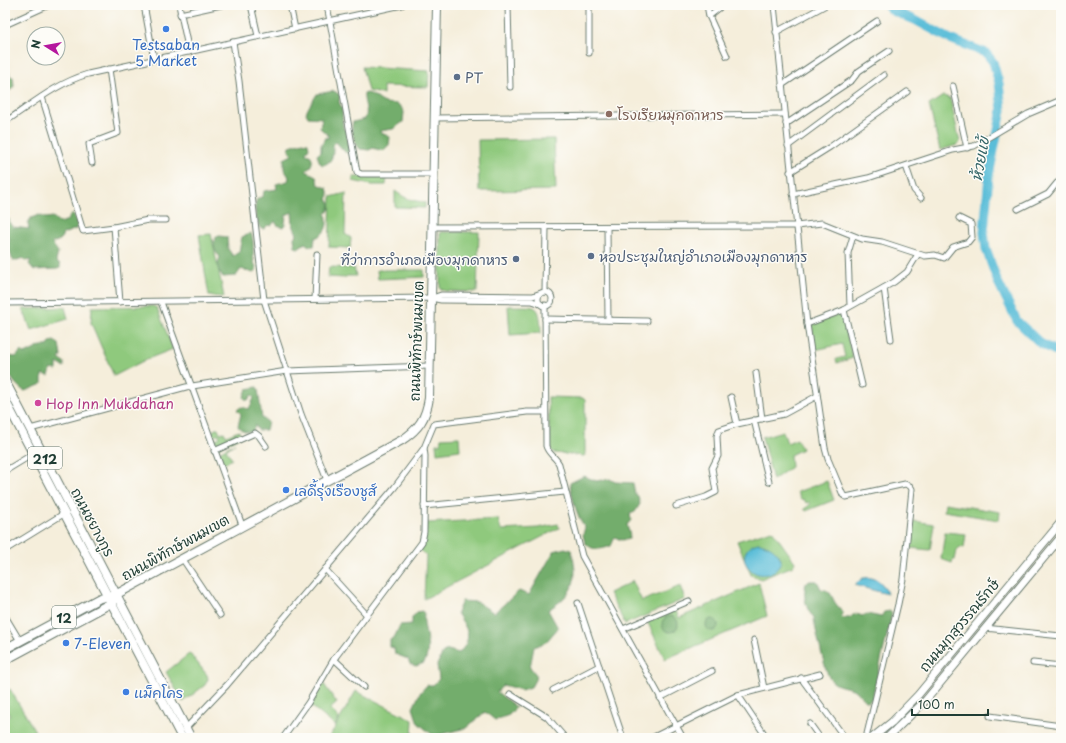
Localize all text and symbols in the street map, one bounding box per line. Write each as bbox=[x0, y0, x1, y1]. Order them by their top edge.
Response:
marker: Testsaban 5 Market bbox=[161, 24, 171, 34]
north arrow bbox=[26, 26, 66, 66]
place label: Testsaban 5 Market bbox=[132, 34, 200, 71]
text: N bbox=[27, 38, 45, 50]
place label: PT bbox=[465, 67, 484, 88]
marker: PT bbox=[452, 72, 462, 82]
place label: โรงเรียนมุกดาหาร bbox=[617, 104, 724, 125]
marker: โรงเรียนมุกดาหาร bbox=[604, 109, 614, 119]
water label: ห้วยแข้ bbox=[964, 131, 995, 183]
place label: หอประชุมใหญ่อำเภอเมืองมุกดาหาร bbox=[599, 246, 807, 267]
place label: ที่ว่าการอำเภอเมืองมุกดาหาร bbox=[340, 247, 508, 270]
marker: หอประชุมใหญ่อำเภอเมืองมุกดาหาร bbox=[586, 251, 596, 261]
marker: ที่ว่าการอำเภอเมืองมุกดาหาร bbox=[511, 254, 521, 264]
street label: ถนนพิทักษ์พนมเขต bbox=[403, 280, 429, 402]
place label: Hop Inn Mukdahan bbox=[46, 393, 174, 414]
marker: Hop Inn Mukdahan bbox=[33, 398, 43, 408]
road number: 212 bbox=[28, 447, 62, 469]
place label: เลดี้รุ่งเรืองชูส์ bbox=[294, 479, 378, 501]
street label: ถนนชยางกูร bbox=[66, 484, 120, 560]
marker: เลดี้รุ่งเรืองชูส์ bbox=[281, 485, 291, 495]
street label: ถนนพิทักษ์พนมเขต bbox=[117, 509, 233, 585]
street label: ถนนมุกสุวรรณรักษ์ bbox=[914, 573, 1005, 676]
road number: 12 bbox=[52, 606, 76, 628]
place label: 7-Eleven bbox=[74, 633, 131, 654]
marker: 7-Eleven bbox=[61, 638, 71, 648]
place label: แม็คโคร bbox=[134, 682, 183, 703]
marker: แม็คโคร bbox=[121, 687, 131, 697]
scale bar bbox=[912, 691, 988, 717]
text: 100 m bbox=[918, 695, 955, 713]

